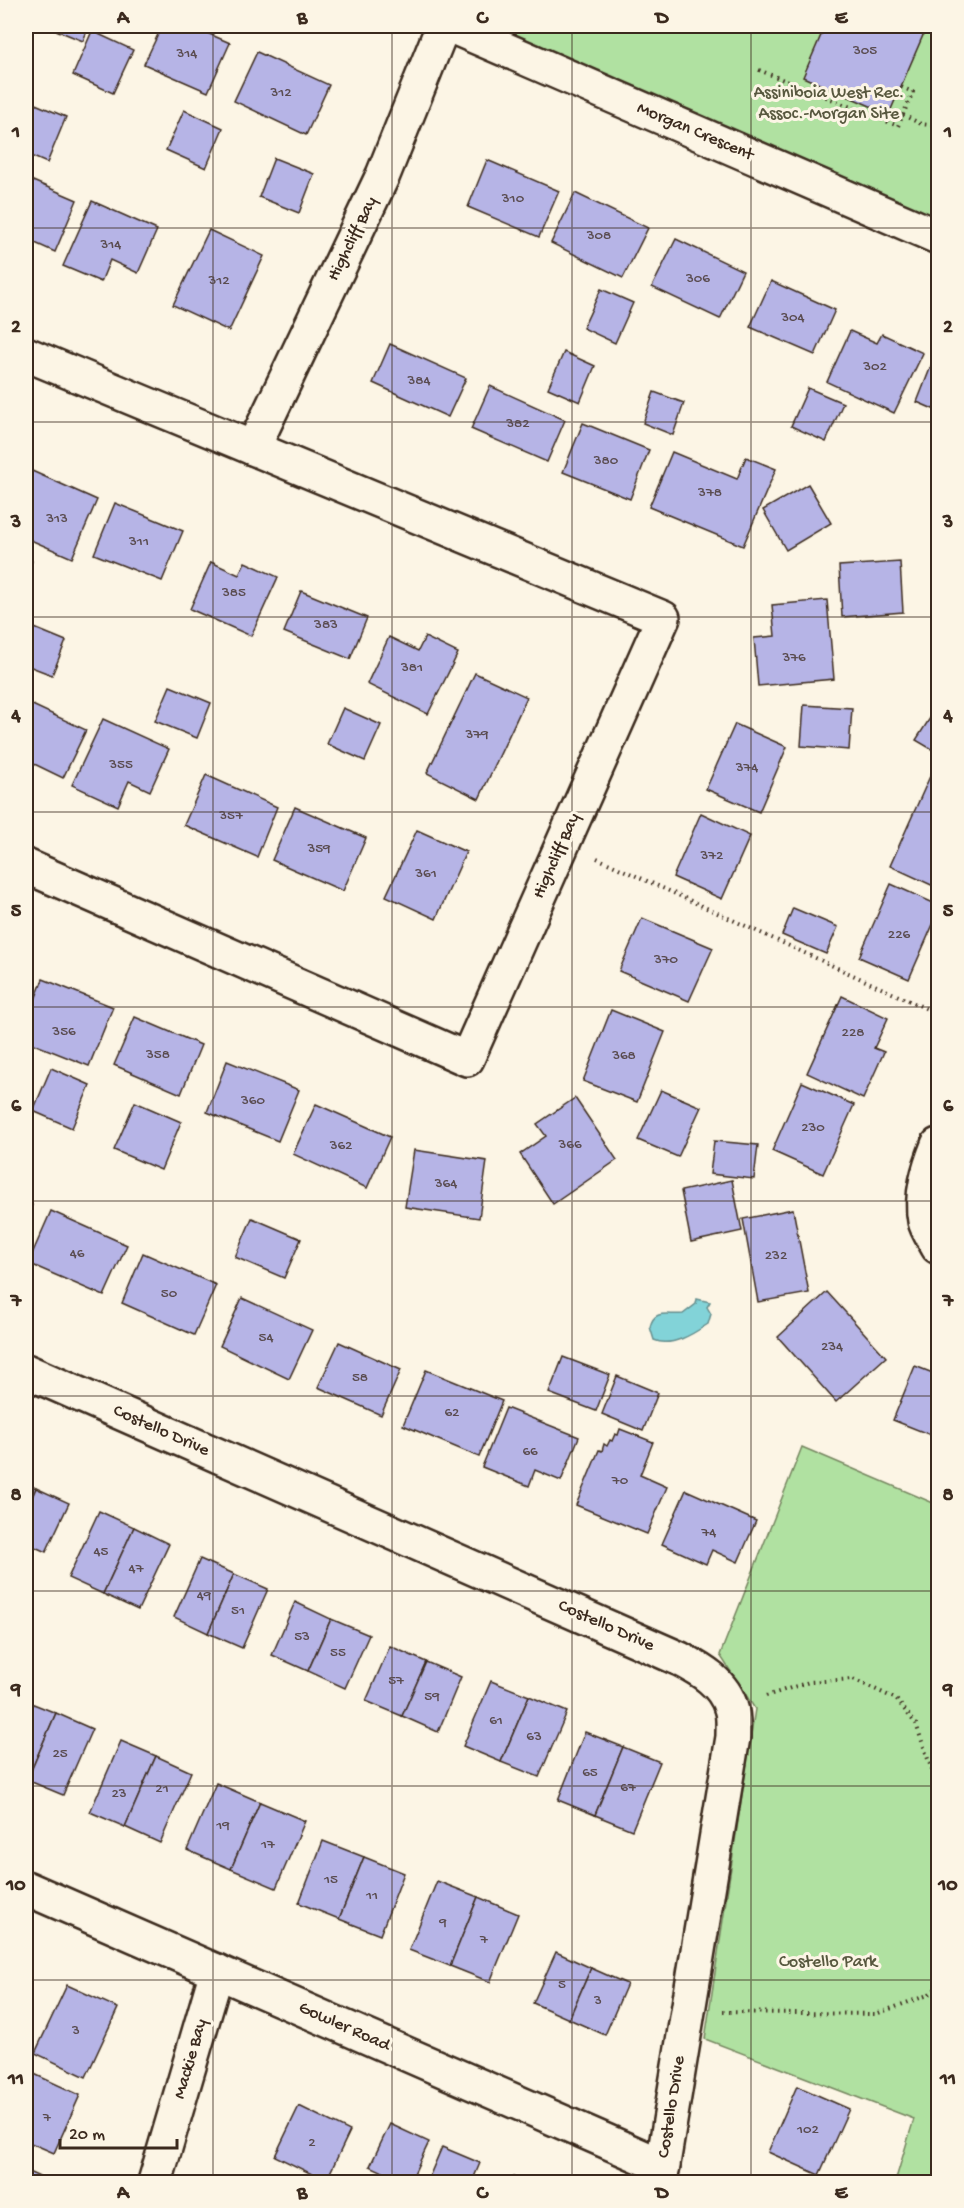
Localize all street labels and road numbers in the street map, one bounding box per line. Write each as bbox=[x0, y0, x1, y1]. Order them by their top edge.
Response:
street label: Morgan Crescent bbox=[634, 98, 758, 167]
street label: Highcliff Bay bbox=[324, 193, 383, 285]
street label: Highcliff Bay bbox=[529, 810, 585, 902]
street label: Costello Drive bbox=[110, 1400, 213, 1462]
street label: Costello Drive bbox=[555, 1595, 658, 1657]
street label: Gowler Road bbox=[295, 1998, 394, 2057]
street label: Mackie Bay bbox=[170, 2016, 212, 2101]
street label: Costello Drive bbox=[654, 2054, 691, 2160]

